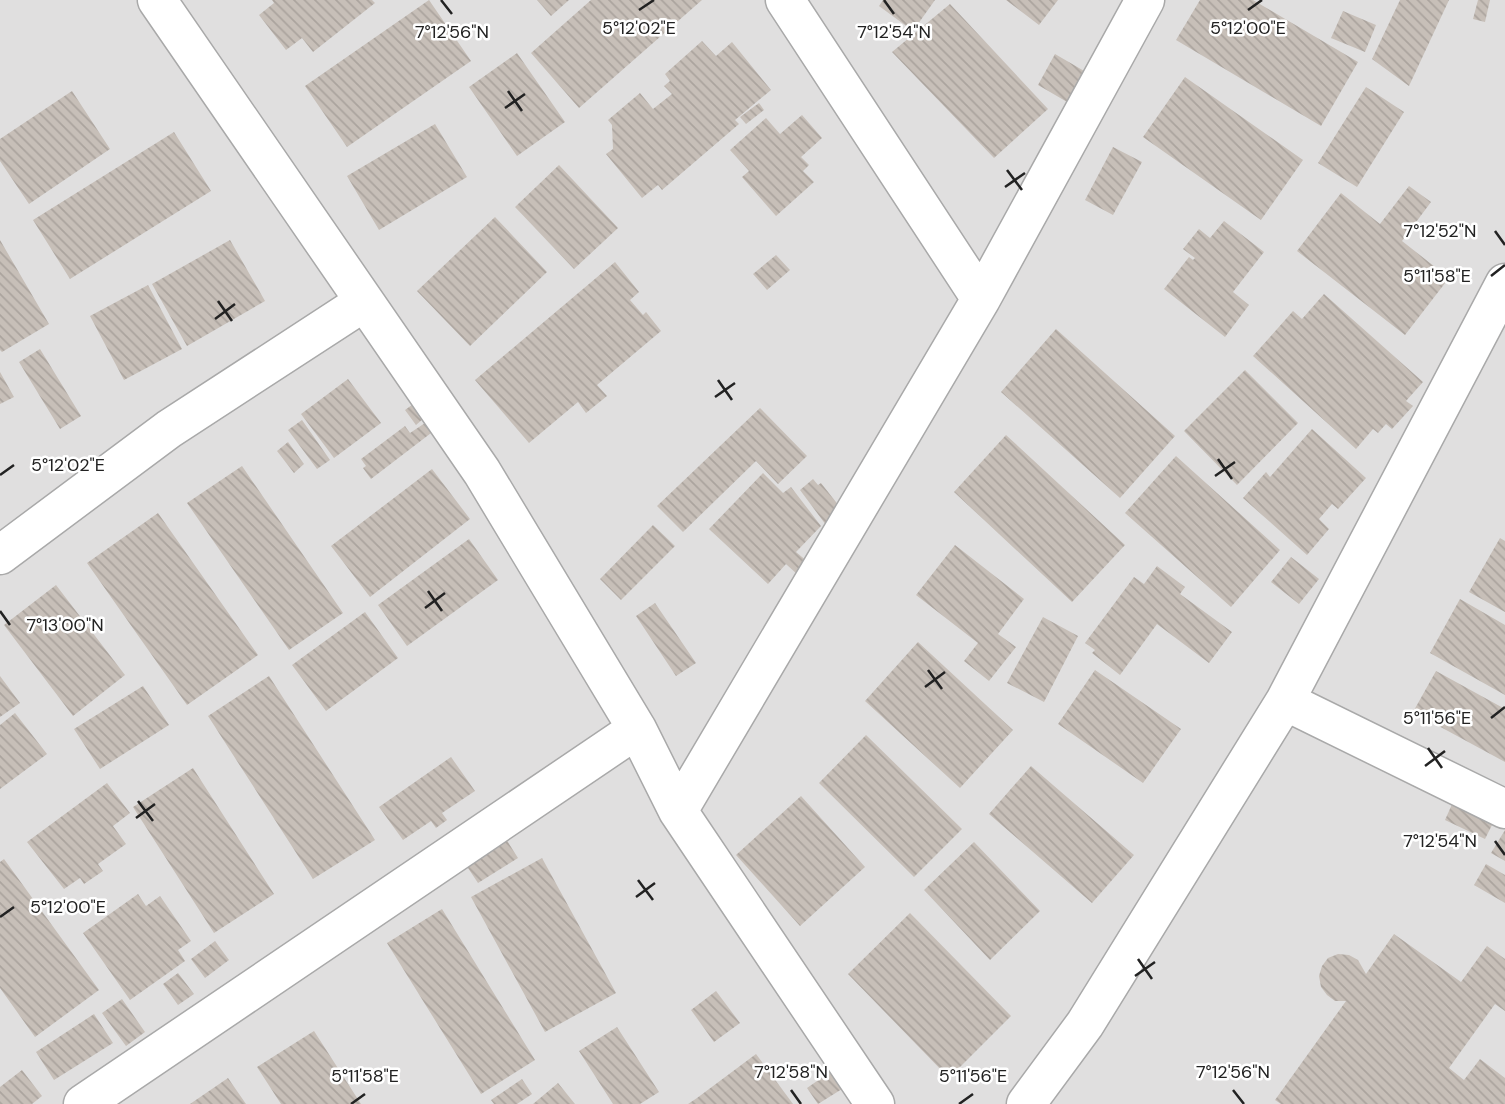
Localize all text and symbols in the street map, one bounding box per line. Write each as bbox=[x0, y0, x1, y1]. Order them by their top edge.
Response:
text: 5°12'02"E bbox=[602, 16, 676, 40]
text: 5°12'00"E bbox=[1210, 16, 1286, 40]
text: 7°12'56"N bbox=[415, 20, 489, 44]
text: 7°12'54"N bbox=[857, 20, 931, 44]
text: 7°12'52"N bbox=[1404, 219, 1476, 243]
text: 5°11'58"E bbox=[1403, 264, 1471, 288]
text: 5°12'02"E bbox=[31, 453, 105, 477]
text: 7°13'00"N bbox=[26, 613, 104, 637]
text: 5°11'56"E bbox=[1403, 706, 1471, 730]
text: 7°12'54"N bbox=[1403, 829, 1477, 853]
text: 5°12'00"E bbox=[30, 895, 106, 919]
text: 7°12'58"N bbox=[754, 1060, 828, 1084]
text: 7°12'56"N bbox=[1196, 1060, 1270, 1084]
text: 5°11'58"E bbox=[331, 1064, 399, 1088]
text: 5°11'56"E bbox=[939, 1064, 1007, 1088]

